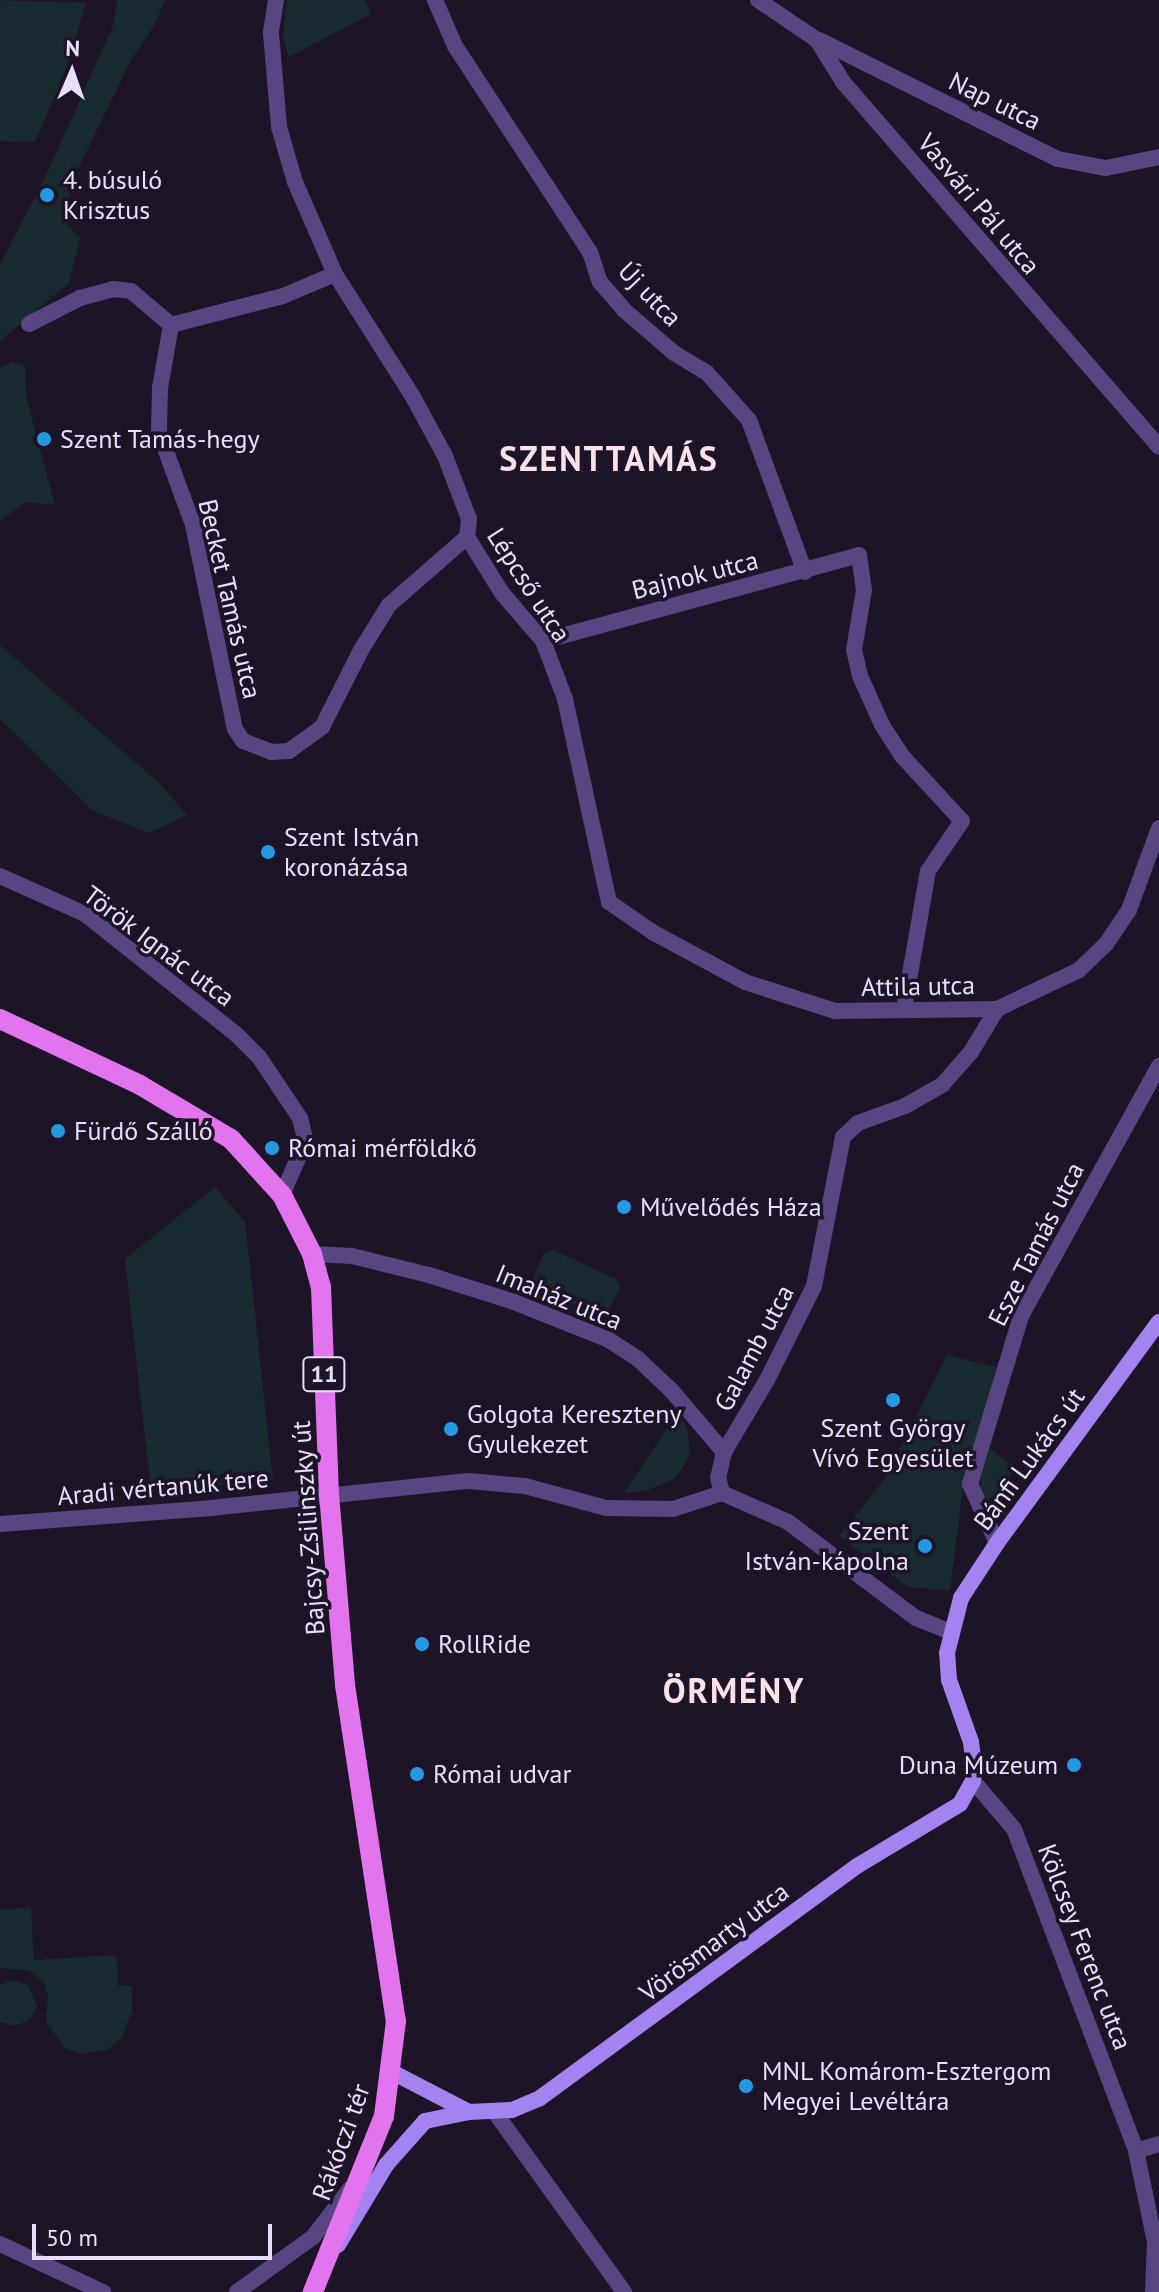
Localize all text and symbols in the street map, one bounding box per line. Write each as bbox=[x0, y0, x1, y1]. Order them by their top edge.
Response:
north arrow bbox=[32, 32, 112, 112]
text: N bbox=[65, 34, 81, 62]
street label: Nap utca bbox=[944, 65, 1046, 137]
street label: Vasvári Pál utca bbox=[911, 127, 1047, 281]
place label: 4. búsuló Krisztus bbox=[63, 164, 164, 226]
marker: 4. búsuló Krisztus bbox=[38, 186, 56, 204]
street label: Új utca bbox=[612, 255, 688, 333]
place label: Szent Tamás-hegy bbox=[60, 423, 260, 455]
marker: Szent Tamás-hegy bbox=[35, 430, 53, 448]
district label: SZENTTAMÁS bbox=[499, 439, 719, 479]
street label: Becket Tamás utca bbox=[192, 496, 268, 702]
street label: Lépcső utca bbox=[481, 522, 577, 648]
street label: Bajnok utca bbox=[628, 544, 762, 606]
place label: Szent István koronázása bbox=[284, 821, 419, 882]
marker: Szent István koronázása bbox=[259, 843, 277, 861]
street label: Török Ignác utca bbox=[77, 879, 241, 1013]
street label: Attila utca bbox=[861, 969, 975, 1003]
place label: Fürdő Szálló bbox=[74, 1115, 213, 1147]
marker: Fürdő Szálló bbox=[49, 1122, 67, 1140]
place label: Római mérföldkő bbox=[288, 1132, 477, 1164]
marker: Római mérföldkő bbox=[263, 1139, 281, 1157]
street label: Esze Tamás utca bbox=[981, 1157, 1091, 1331]
place label: Művelődés Háza bbox=[640, 1191, 822, 1223]
marker: Művelődés Háza bbox=[615, 1198, 633, 1216]
street label: Imaház utca bbox=[491, 1257, 627, 1337]
street label: Galamb utca bbox=[708, 1280, 800, 1416]
road number: 11 bbox=[302, 1354, 346, 1394]
street label: Bánfi Lukács út bbox=[967, 1382, 1091, 1536]
marker: Szent György Vívó Egyesület bbox=[884, 1391, 902, 1409]
place label: Golgota Kereszteny Gyulekezet bbox=[467, 1398, 681, 1460]
place label: Szent György Vívó Egyesület bbox=[812, 1412, 974, 1474]
street label: Bajcsy-Zsilinszky út bbox=[285, 1419, 331, 1637]
marker: Golgota Kereszteny Gyulekezet bbox=[442, 1420, 460, 1438]
street label: Aradi vértanúk tere bbox=[56, 1462, 270, 1512]
place label: Szent István-kápolna bbox=[745, 1515, 909, 1576]
marker: Szent István-kápolna bbox=[916, 1537, 934, 1555]
place label: RollRide bbox=[438, 1628, 531, 1660]
marker: RollRide bbox=[413, 1635, 431, 1653]
district label: ÖRMÉNY bbox=[663, 1671, 805, 1711]
place label: Duna Múzeum bbox=[899, 1749, 1058, 1781]
marker: Duna Múzeum bbox=[1065, 1756, 1083, 1774]
place label: Római udvar bbox=[433, 1758, 571, 1790]
marker: Római udvar bbox=[408, 1765, 426, 1783]
street label: Kölcsey Ferenc utca bbox=[1031, 1839, 1139, 2055]
street label: Vörösmarty utca bbox=[633, 1875, 795, 2009]
place label: MNL Komárom-Esztergom Megyei Levéltára bbox=[762, 2055, 1052, 2116]
marker: MNL Komárom-Esztergom Megyei Levéltára bbox=[737, 2077, 755, 2095]
street label: Rákóczi tér bbox=[306, 2080, 376, 2204]
scale bar bbox=[36, 2208, 276, 2258]
text: 50 m bbox=[46, 2222, 98, 2253]

